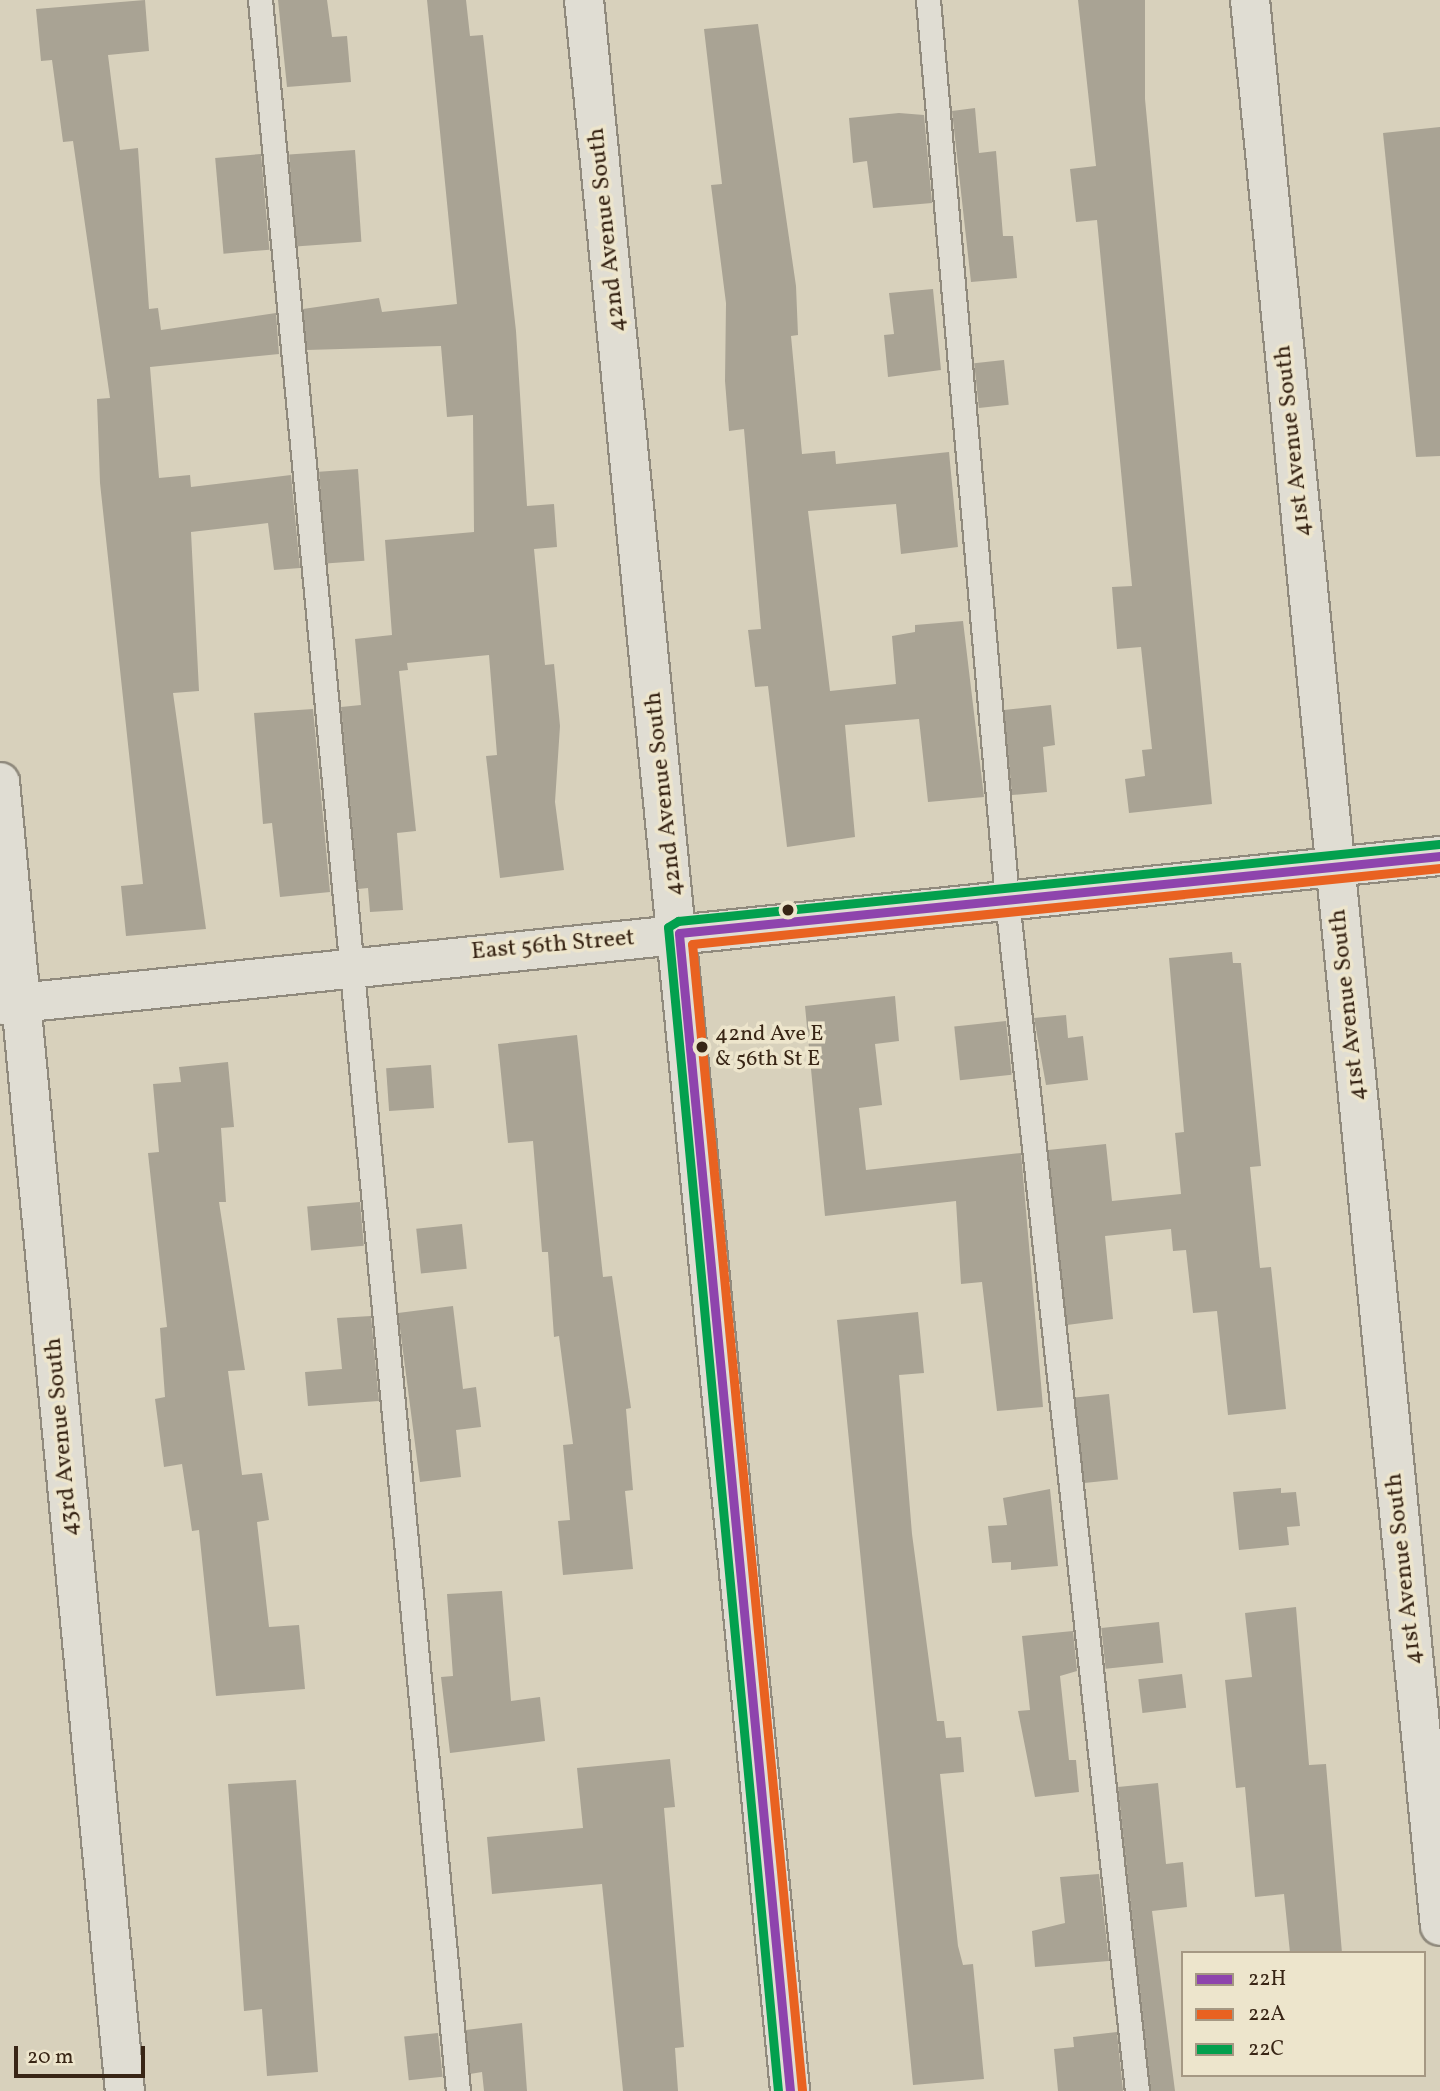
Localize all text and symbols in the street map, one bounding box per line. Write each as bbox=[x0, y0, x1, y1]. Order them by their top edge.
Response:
street label: 42nd Avenue South bbox=[583, 126, 633, 334]
street label: 41st Avenue South bbox=[1270, 344, 1318, 538]
street label: 42nd Avenue South bbox=[640, 690, 690, 898]
unlabelled marker bbox=[781, 903, 795, 917]
street label: 41st Avenue South bbox=[1325, 908, 1373, 1102]
street label: East 56th Street bbox=[470, 925, 636, 967]
place label: 42nd Ave E & 56th St E bbox=[715, 1021, 824, 1072]
marker: 42nd Ave E & 56th St E bbox=[695, 1040, 709, 1054]
street label: 43rd Avenue South bbox=[40, 1336, 86, 1538]
street label: 41st Avenue South bbox=[1381, 1472, 1429, 1666]
legend bbox=[1181, 1951, 1426, 2077]
text: 22H bbox=[1248, 1965, 1286, 1994]
text: 22A bbox=[1248, 2000, 1285, 2029]
scale bar bbox=[18, 2032, 149, 2076]
text: 22C bbox=[1248, 2035, 1284, 2064]
text: 20 m bbox=[27, 2043, 73, 2072]

